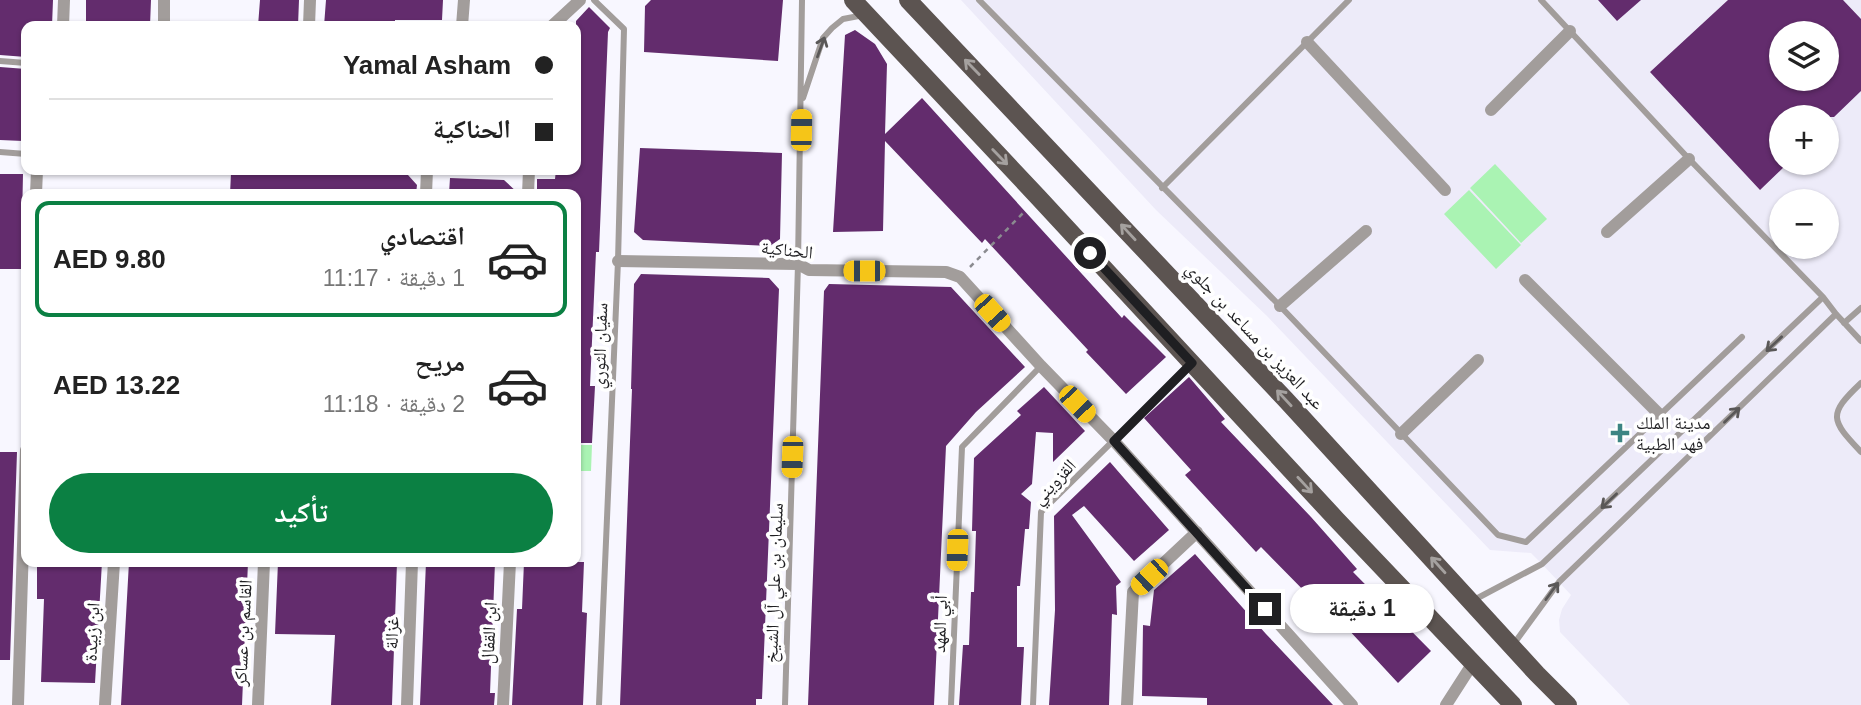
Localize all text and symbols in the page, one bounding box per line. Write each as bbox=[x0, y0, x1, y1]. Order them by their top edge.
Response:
map controls bbox=[1769, 21, 1839, 259]
button: layers bbox=[1769, 21, 1839, 91]
one-way arrow bbox=[816, 36, 829, 58]
text: Yamal Asham bbox=[343, 50, 511, 80]
one-way arrow bbox=[963, 59, 980, 76]
button: + bbox=[1769, 105, 1839, 175]
car bbox=[791, 109, 812, 151]
text: الحناكية bbox=[433, 114, 511, 144]
one-way arrow bbox=[992, 148, 1008, 166]
button: − bbox=[1769, 189, 1839, 259]
text: اقتصادي bbox=[380, 221, 465, 251]
one-way arrow bbox=[1120, 224, 1137, 241]
icon: car bbox=[486, 228, 549, 291]
street label: الحناكية bbox=[760, 237, 814, 263]
route start bbox=[1074, 237, 1106, 269]
text: AED 9.80 bbox=[53, 244, 166, 274]
street label: عبد العزيز بن مساعد بن جلوي bbox=[1179, 259, 1328, 416]
car bbox=[844, 261, 886, 282]
text: 1 دقيقة · 11:17 bbox=[323, 265, 465, 291]
car bbox=[971, 290, 1014, 336]
street label: سفيان الثوري bbox=[588, 302, 616, 390]
one-way arrow bbox=[1766, 336, 1783, 353]
text: مريح bbox=[415, 347, 465, 377]
icon: car bbox=[486, 354, 549, 417]
text: AED 13.22 bbox=[53, 370, 180, 400]
car bbox=[1055, 382, 1100, 426]
one-way arrow bbox=[1276, 389, 1292, 407]
text: 2 دقيقة · 11:18 bbox=[323, 391, 465, 417]
one-way arrow bbox=[1723, 406, 1740, 423]
place label: مدينة الملك فهد الطبية bbox=[1636, 413, 1711, 455]
marker: مدينة الملك فهد الطبية bbox=[1610, 423, 1630, 443]
car bbox=[781, 436, 804, 478]
street label: القزويني bbox=[1028, 455, 1083, 512]
button: تأكيد bbox=[49, 473, 553, 553]
one-way arrow bbox=[1296, 476, 1313, 493]
one-way arrow bbox=[1601, 492, 1618, 509]
street label: سليمان بن علي آل الشيخ bbox=[761, 503, 791, 664]
car bbox=[946, 529, 969, 571]
car bbox=[1127, 555, 1172, 599]
one-way arrow bbox=[1430, 556, 1446, 574]
street label: القاسم بن عساكر bbox=[230, 579, 258, 688]
one-way arrow bbox=[1545, 582, 1559, 601]
callout: 1 دقيقة bbox=[1290, 584, 1433, 634]
route end bbox=[1249, 593, 1281, 625]
street label: أبي المهد bbox=[928, 595, 956, 653]
text: 1 دقيقة bbox=[1328, 595, 1396, 621]
street label: ابن القفال bbox=[477, 601, 502, 665]
street label: ابن زبيدة bbox=[80, 602, 105, 662]
street label: غزالة bbox=[381, 616, 403, 650]

